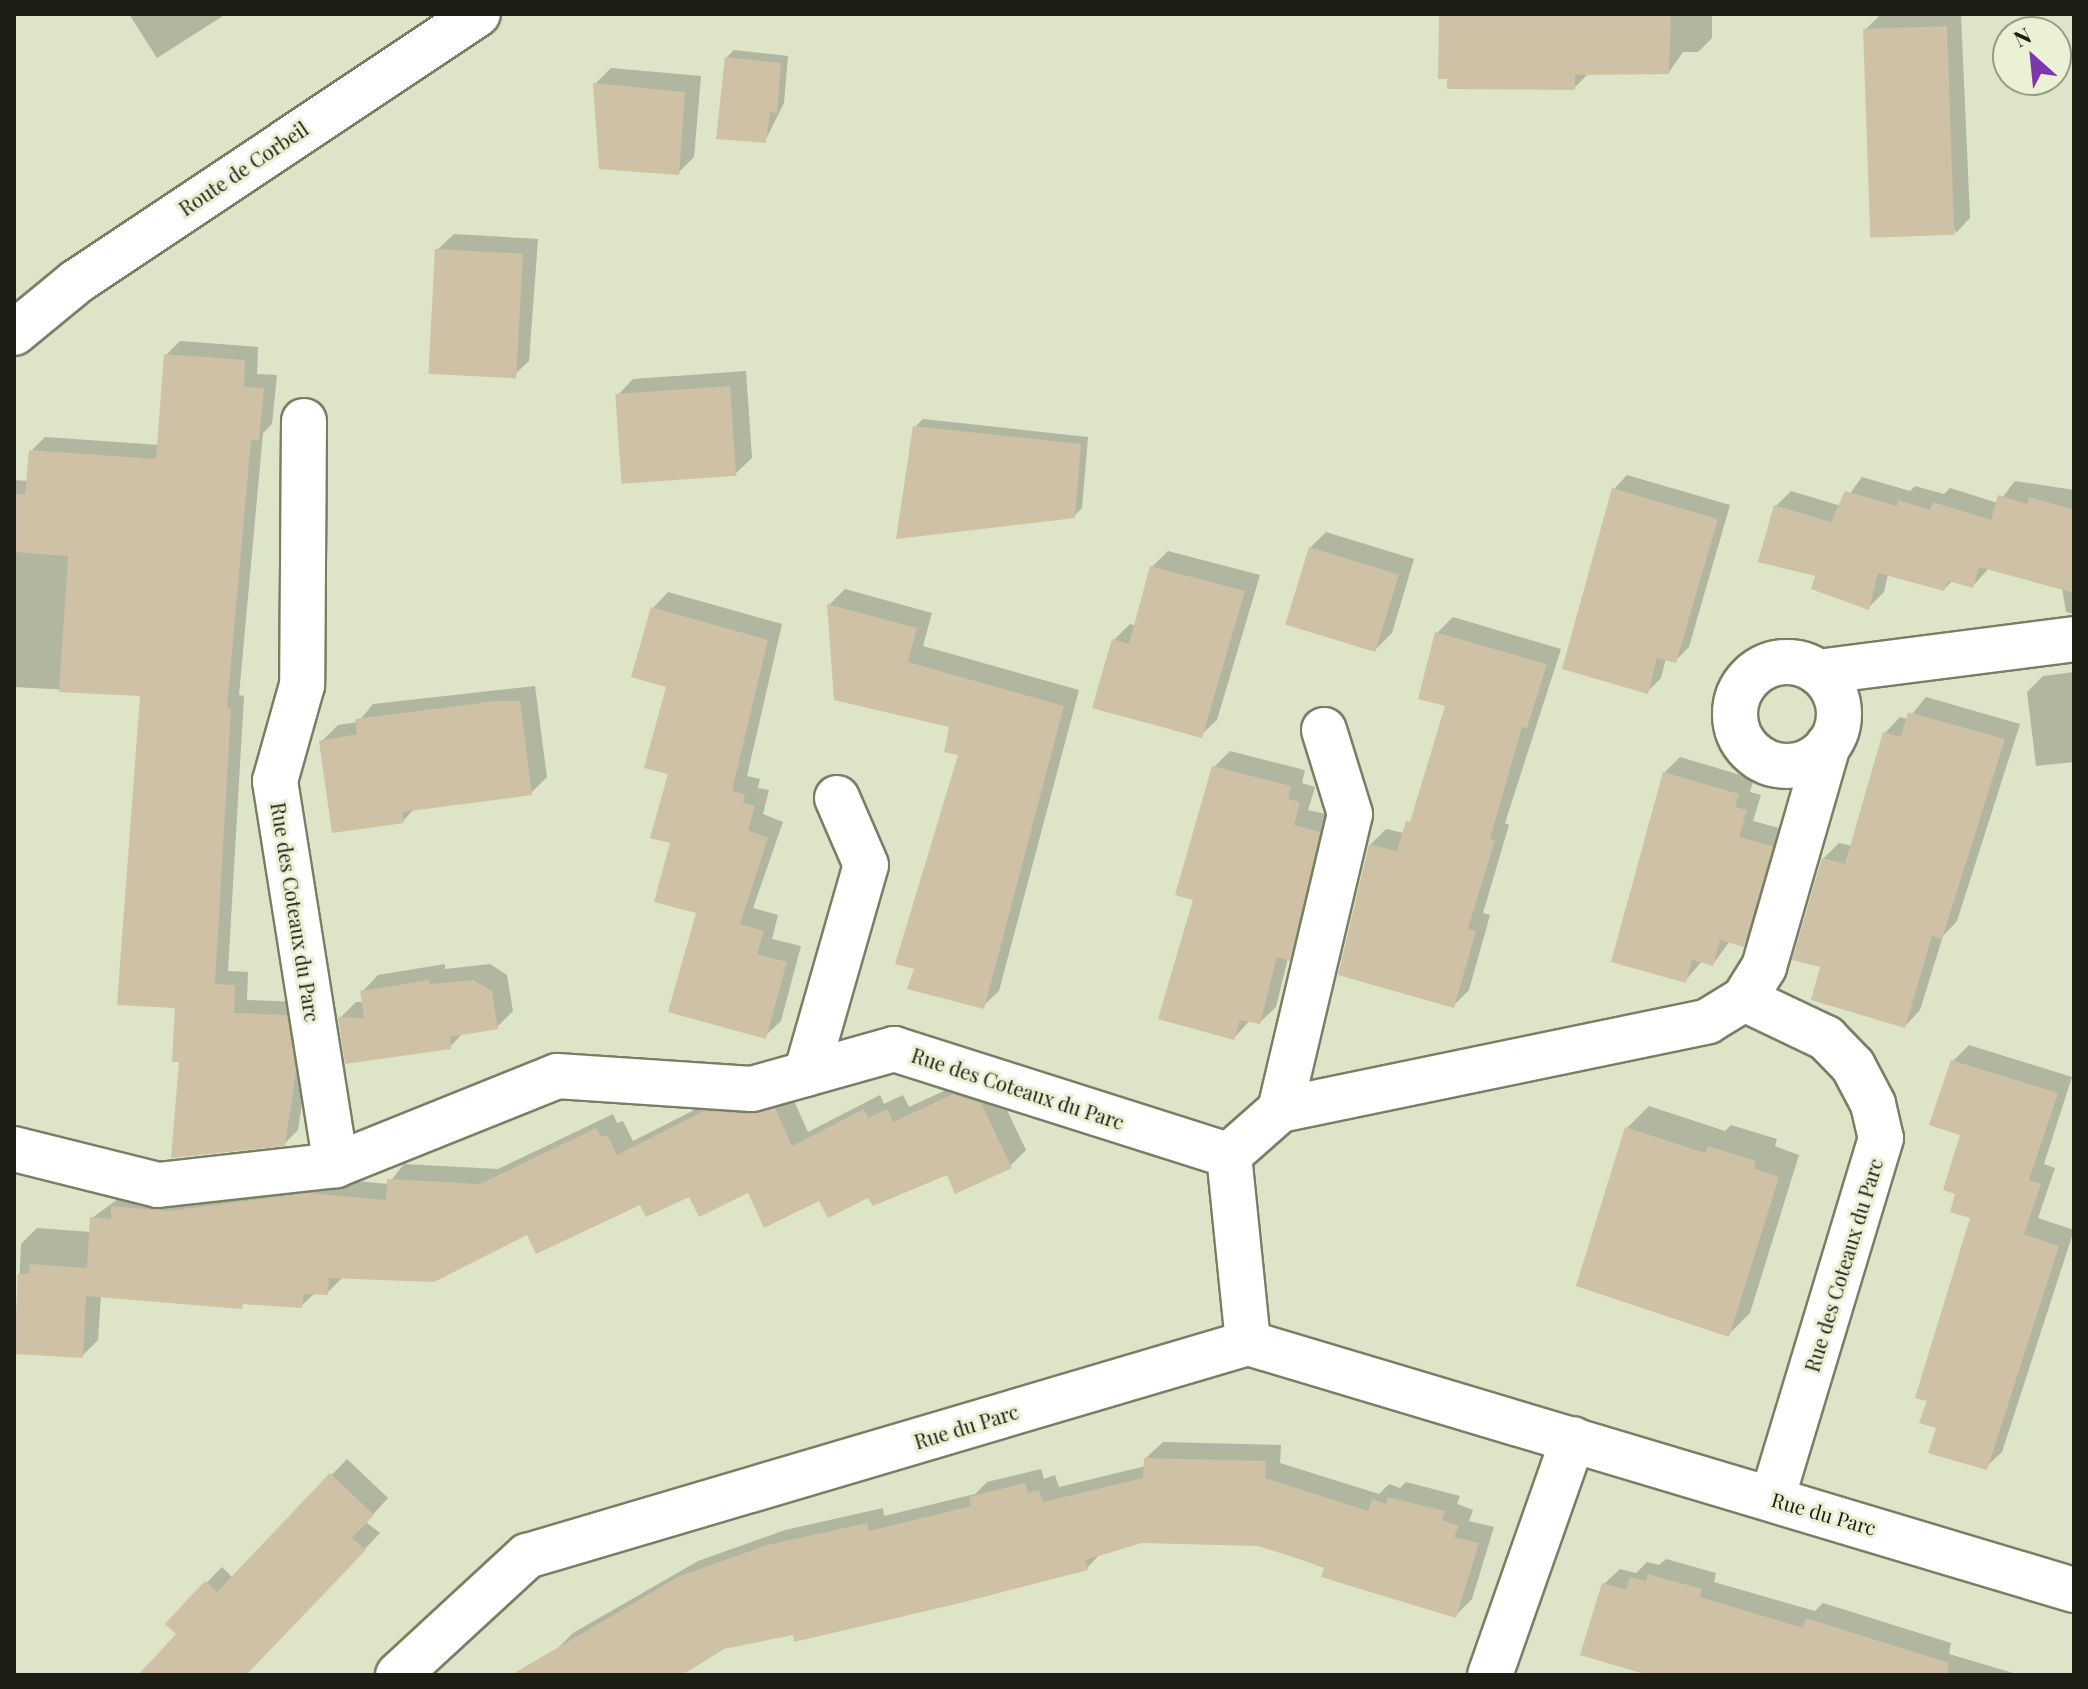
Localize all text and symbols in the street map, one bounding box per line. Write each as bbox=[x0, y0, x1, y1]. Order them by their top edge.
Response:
north arrow bbox=[1992, 16, 2072, 96]
text: N bbox=[2008, 19, 2036, 53]
street label: Route de Corbeil bbox=[174, 116, 312, 220]
street label: Rue des Coteaux du Parc bbox=[267, 800, 325, 1024]
street label: Rue des Coteaux du Parc bbox=[909, 1042, 1127, 1134]
street label: Rue des Coteaux du Parc bbox=[1799, 1155, 1887, 1375]
street label: Rue du Parc bbox=[911, 1399, 1021, 1453]
street label: Rue du Parc bbox=[1769, 1487, 1879, 1539]

